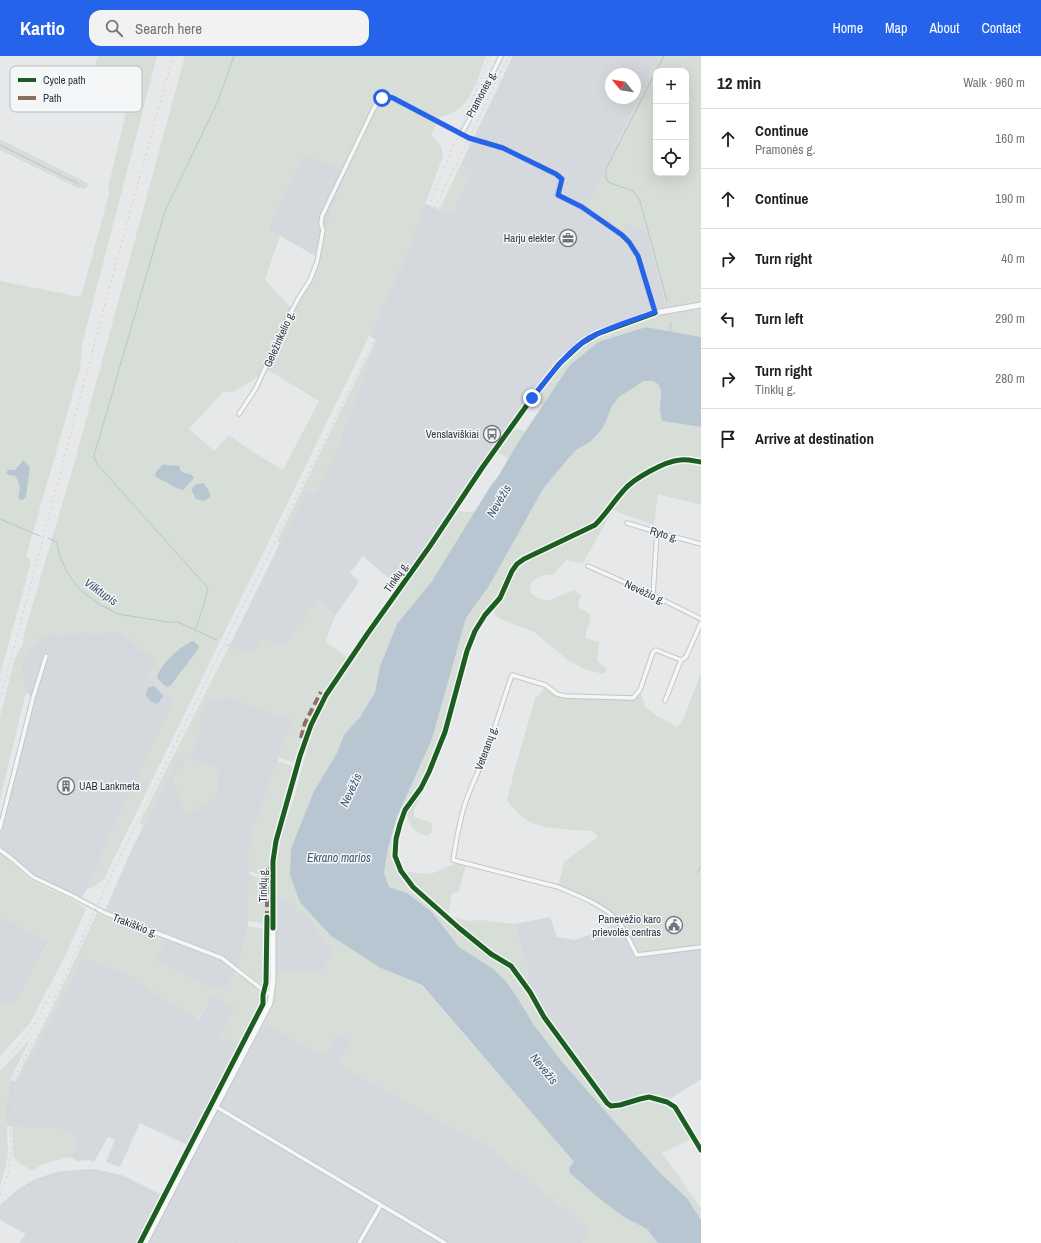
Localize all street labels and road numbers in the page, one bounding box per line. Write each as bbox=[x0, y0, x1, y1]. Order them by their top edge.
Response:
street label: Pramonės g. bbox=[463, 68, 499, 120]
street label: Geležinkelio g. bbox=[260, 309, 298, 369]
street label: Ryto g. bbox=[648, 523, 680, 545]
street label: Tinklų g. bbox=[380, 559, 412, 595]
street label: Nevėžio g. bbox=[622, 577, 668, 607]
street label: Veteranų g. bbox=[472, 724, 500, 772]
street label: Tinklų g. bbox=[256, 868, 270, 902]
street label: Trakiškio g. bbox=[111, 910, 159, 940]

